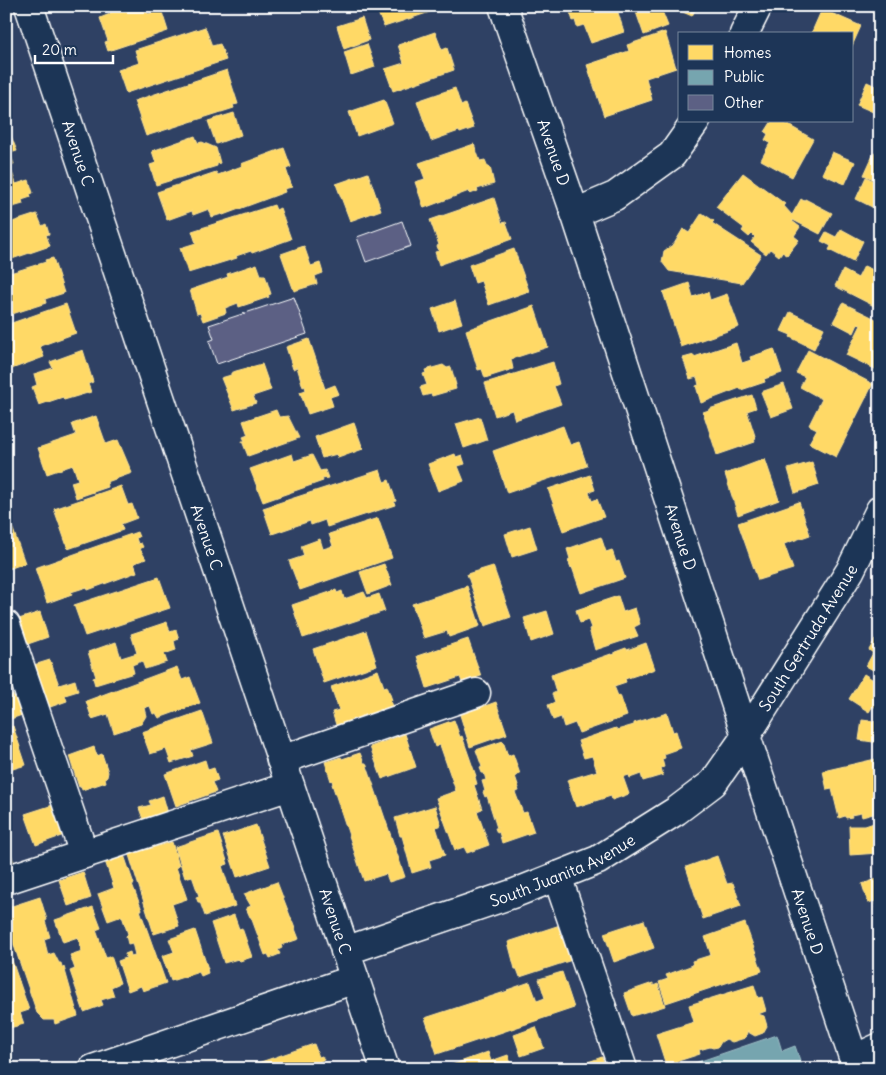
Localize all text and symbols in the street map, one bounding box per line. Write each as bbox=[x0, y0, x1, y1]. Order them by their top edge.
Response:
scale bar bbox=[35, 32, 112, 64]
legend bbox=[678, 32, 854, 122]
text: 20 m bbox=[42, 40, 77, 59]
text: Homes bbox=[724, 43, 771, 62]
text: Public bbox=[724, 67, 765, 86]
text: Other bbox=[724, 93, 764, 112]
street label: Avenue D bbox=[533, 117, 575, 188]
street label: Avenue C bbox=[58, 118, 99, 188]
street label: Avenue D bbox=[661, 501, 701, 573]
street label: Avenue C bbox=[187, 502, 227, 572]
street label: South Gertruda Avenue bbox=[754, 561, 862, 715]
street label: South Juanita Avenue bbox=[487, 829, 639, 911]
street label: Avenue C bbox=[315, 886, 356, 956]
street label: Avenue D bbox=[787, 886, 828, 957]

